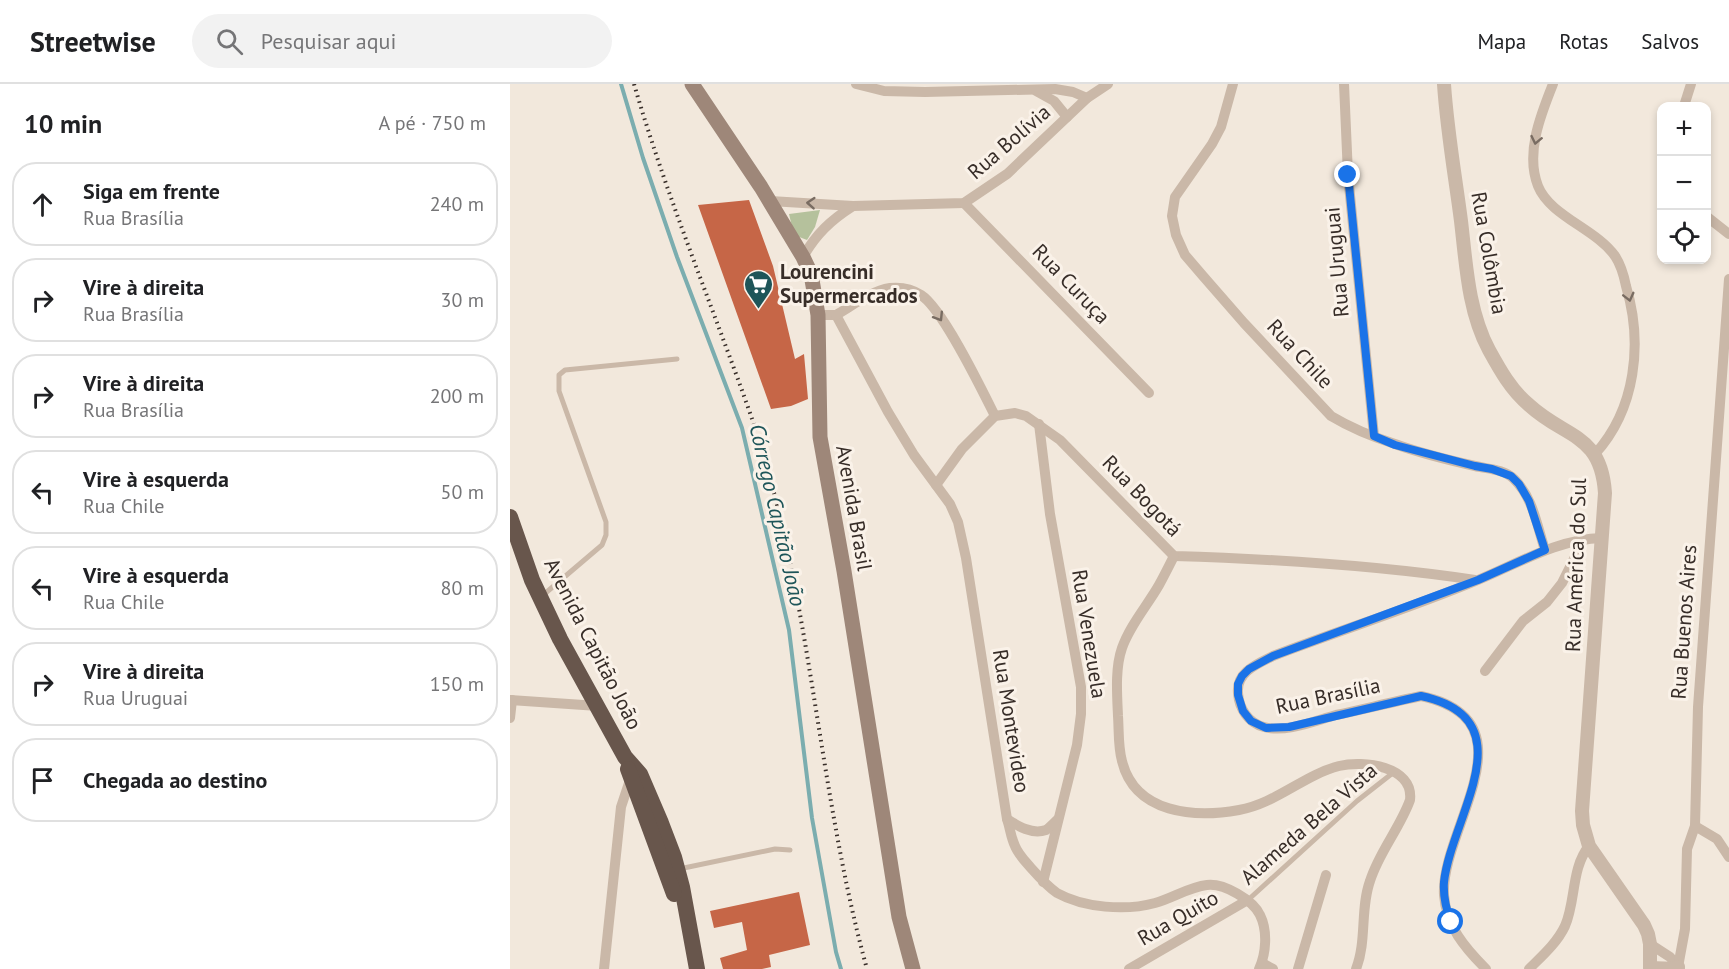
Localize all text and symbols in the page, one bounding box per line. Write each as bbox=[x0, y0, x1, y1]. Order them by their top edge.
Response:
search box bbox=[192, 14, 612, 68]
text: Streetwise bbox=[30, 23, 156, 60]
icon: search bbox=[213, 25, 246, 58]
text: Pesquisar aqui bbox=[261, 27, 396, 55]
text: Mapa bbox=[1477, 28, 1526, 55]
text: Rotas bbox=[1559, 28, 1608, 55]
text: Salvos bbox=[1641, 28, 1699, 55]
street label: Rua Bolívia bbox=[962, 98, 1056, 185]
map controls bbox=[1657, 102, 1711, 264]
button: + bbox=[1657, 102, 1711, 156]
text: 10 min bbox=[24, 107, 102, 140]
text: A pé · 750 m bbox=[379, 110, 486, 136]
one-way arrow bbox=[1530, 135, 1543, 145]
button: − bbox=[1657, 156, 1711, 210]
route end bbox=[1334, 161, 1360, 187]
text: Siga em frente bbox=[83, 177, 220, 205]
icon: ahead bbox=[26, 188, 59, 221]
street label: Rua Colômbia bbox=[1465, 190, 1514, 316]
text: 240 m bbox=[430, 191, 484, 217]
one-way arrow bbox=[807, 197, 816, 210]
text: Rua Brasília bbox=[83, 205, 184, 231]
street label: Rua Uruguai bbox=[1318, 206, 1355, 318]
button: locate bbox=[1657, 210, 1711, 264]
street label: Rua Curuça bbox=[1027, 238, 1116, 329]
place label: Lourencini Supermercados bbox=[780, 258, 918, 309]
supermarket icon: Lourencini Supermercados bbox=[743, 268, 775, 310]
text: Vire à direita bbox=[83, 273, 204, 301]
icon: right bbox=[26, 284, 59, 317]
text: 30 m bbox=[441, 287, 484, 313]
one-way arrow bbox=[1622, 292, 1635, 302]
text: Rua Brasília bbox=[83, 301, 184, 327]
one-way arrow bbox=[932, 311, 944, 321]
street label: Rua Chile bbox=[1261, 313, 1339, 394]
text: Vire à direita bbox=[83, 369, 204, 397]
icon: right bbox=[26, 380, 59, 413]
text: 200 m bbox=[430, 383, 484, 409]
text: Rua Brasília bbox=[83, 397, 184, 423]
water label: Córrego Capitão João bbox=[743, 421, 813, 609]
street label: Avenida Brasil bbox=[830, 443, 879, 573]
street label: Rua Bogotá bbox=[1097, 449, 1188, 542]
text: Vire à esquerda bbox=[83, 465, 229, 493]
icon: left bbox=[26, 476, 59, 509]
street label: Rua América do Sul bbox=[1559, 478, 1592, 652]
text: 50 m bbox=[441, 479, 484, 505]
text: Rua Chile bbox=[83, 493, 164, 519]
street label: Rua Buenos Aires bbox=[1665, 544, 1702, 700]
street label: Avenida Capitão João bbox=[539, 553, 648, 734]
text: Vire à esquerda bbox=[83, 561, 229, 589]
street label: Rua Venezuela bbox=[1066, 567, 1113, 700]
icon: left bbox=[26, 572, 59, 605]
text: 80 m bbox=[441, 575, 484, 601]
text: Rua Chile bbox=[83, 589, 164, 615]
street label: Rua Montevideo bbox=[987, 647, 1036, 795]
text: Vire à direita bbox=[83, 657, 204, 685]
icon: right bbox=[26, 668, 59, 701]
text: 150 m bbox=[430, 671, 484, 697]
street label: Rua Brasília bbox=[1273, 671, 1383, 720]
text: Rua Uruguai bbox=[83, 685, 188, 711]
street label: Alameda Bela Vista bbox=[1235, 757, 1383, 890]
icon: arrive bbox=[26, 764, 59, 797]
text: Chegada ao destino bbox=[83, 766, 267, 794]
street label: Rua Quito bbox=[1132, 884, 1223, 952]
route start bbox=[1437, 908, 1463, 934]

